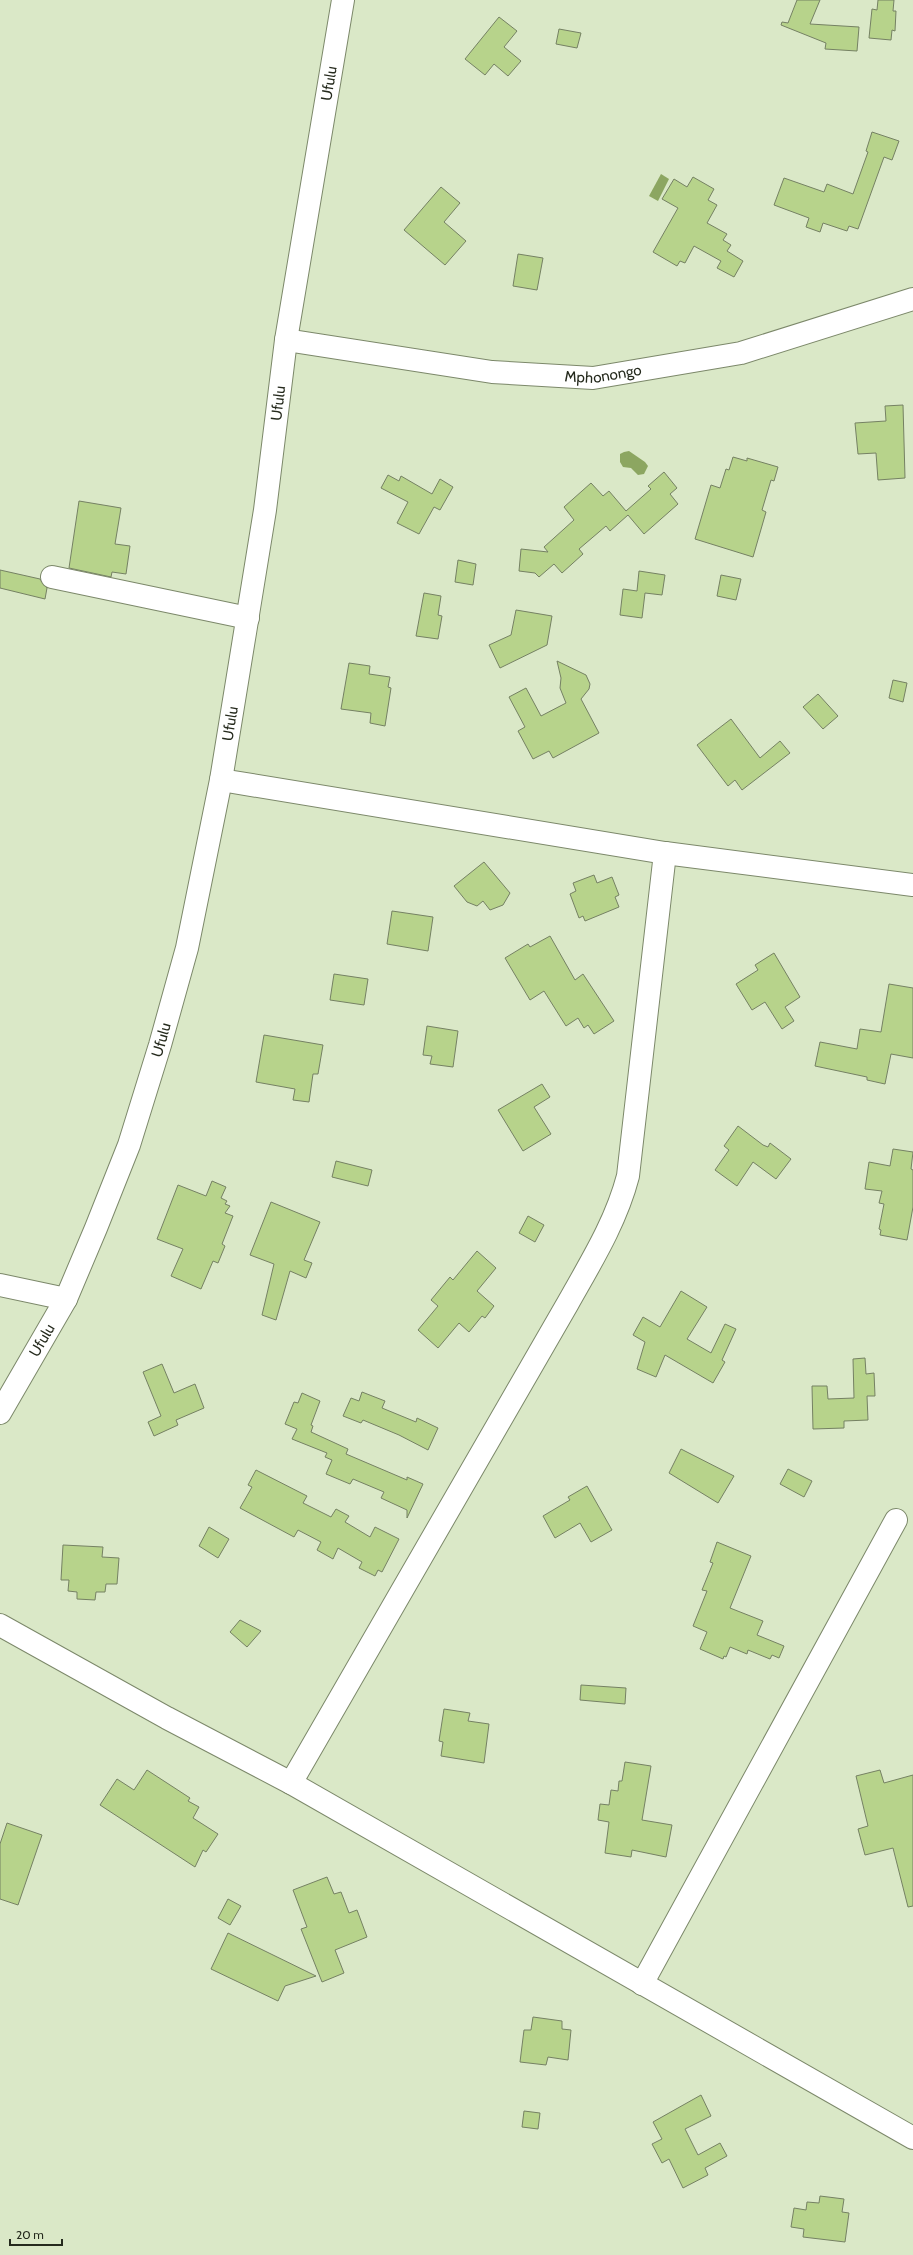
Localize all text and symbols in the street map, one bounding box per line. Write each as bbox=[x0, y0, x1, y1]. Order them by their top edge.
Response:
street label: Ufulu bbox=[317, 65, 341, 102]
street label: Mphonongo bbox=[564, 361, 643, 387]
street label: Ufulu bbox=[267, 385, 289, 422]
street label: Ufulu bbox=[218, 705, 242, 742]
street label: Ufulu bbox=[148, 1021, 175, 1059]
street label: Ufulu bbox=[26, 1321, 59, 1360]
scale bar bbox=[10, 2221, 62, 2247]
text: 20 m bbox=[16, 2227, 44, 2242]

